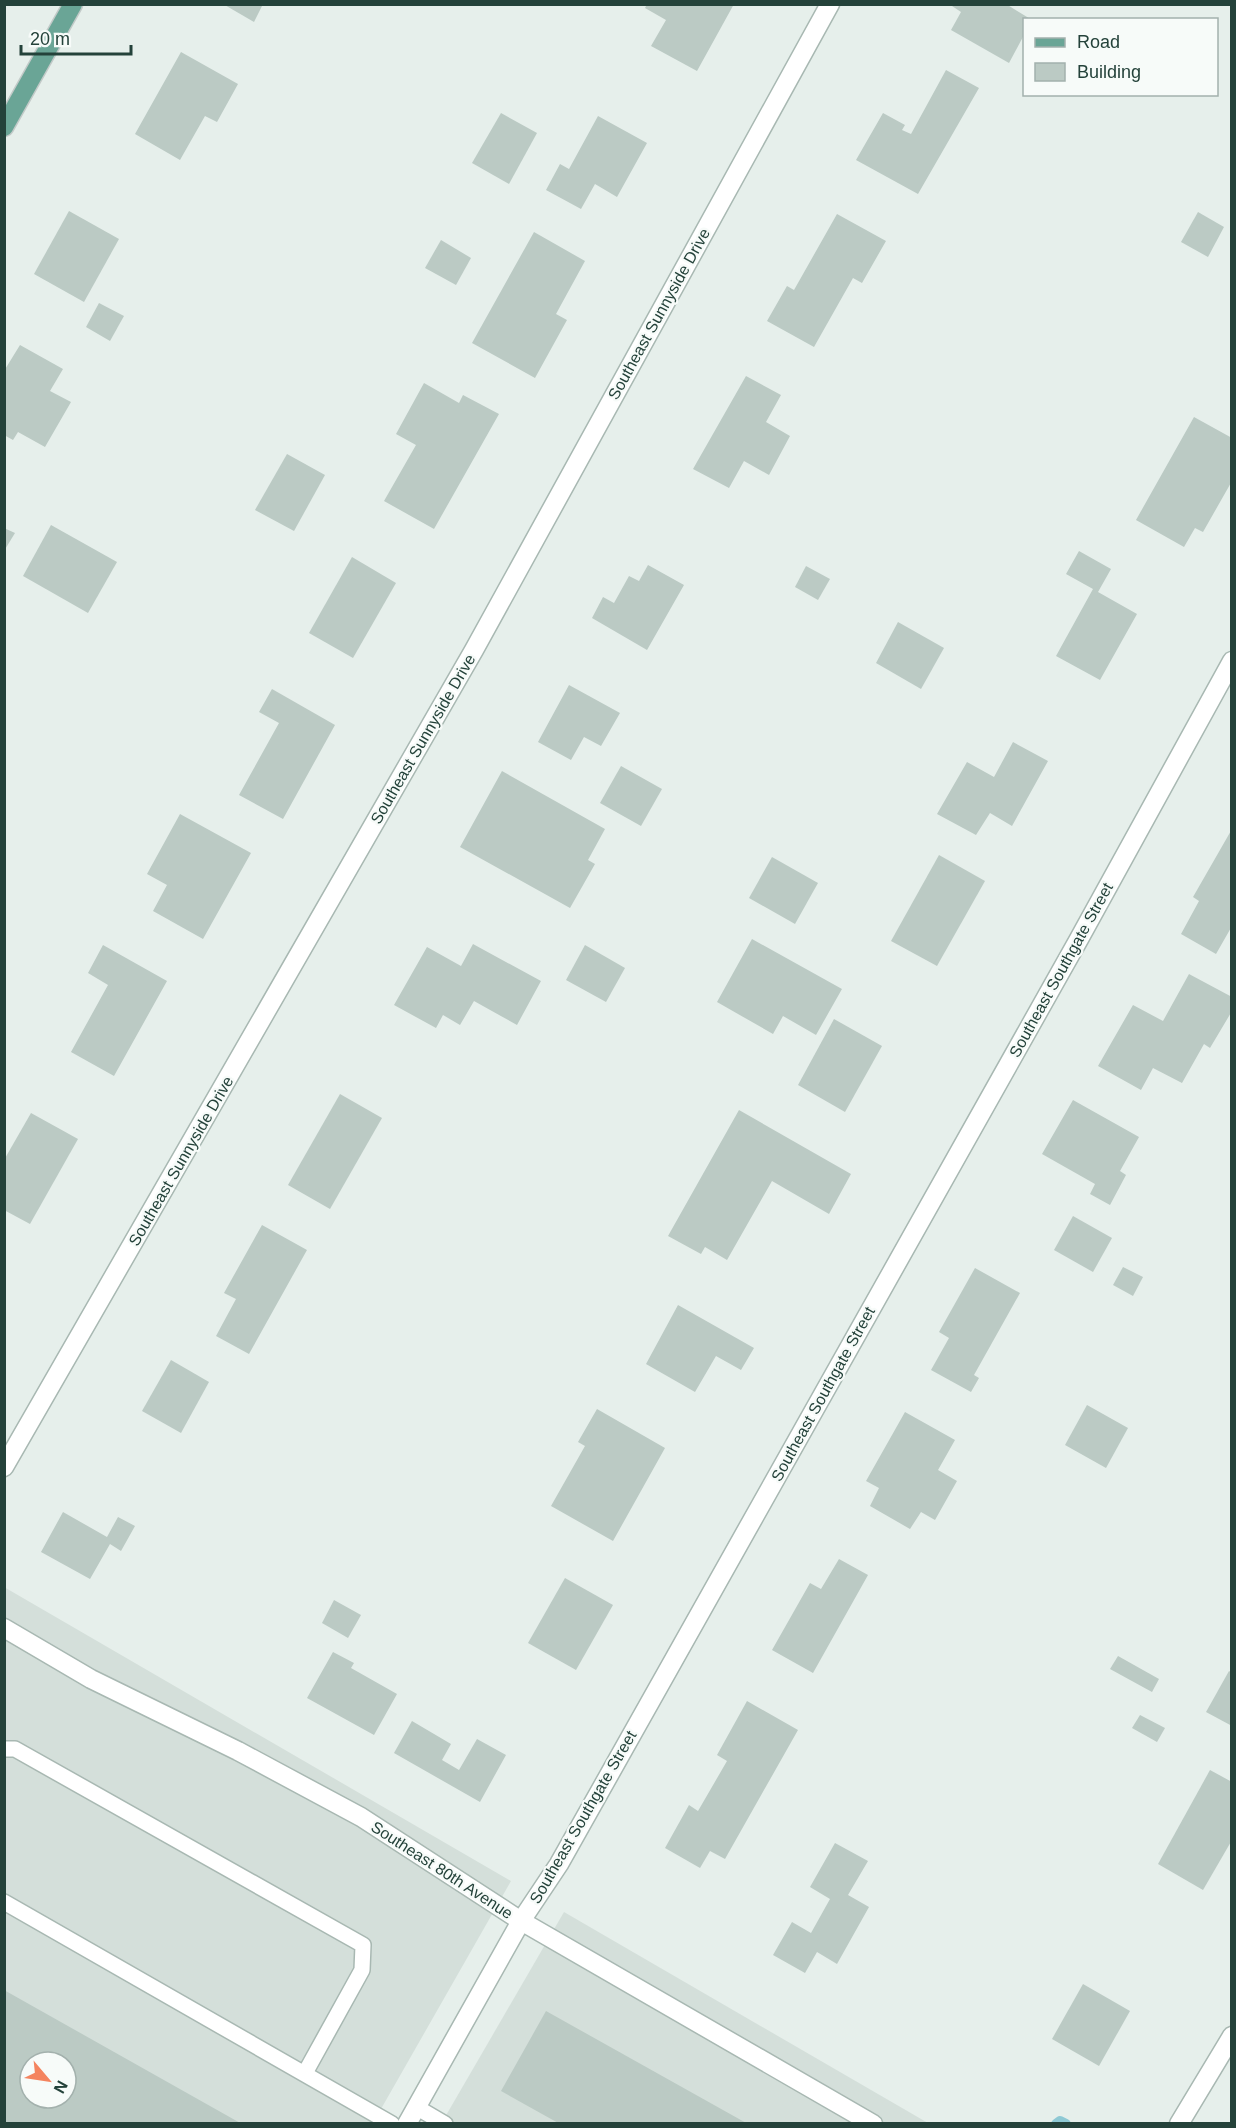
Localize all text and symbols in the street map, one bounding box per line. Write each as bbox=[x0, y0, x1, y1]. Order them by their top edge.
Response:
scale bar bbox=[21, 18, 130, 56]
legend bbox=[1023, 18, 1218, 96]
text: 20 m bbox=[30, 29, 70, 49]
text: Road bbox=[1077, 32, 1120, 52]
text: Building bbox=[1077, 62, 1141, 82]
street label: Southeast Sunnyside Drive bbox=[605, 225, 713, 403]
street label: Southeast Sunnyside Drive bbox=[367, 651, 479, 827]
street label: Southeast Southgate Street bbox=[1006, 879, 1116, 1060]
street label: Southeast Sunnyside Drive bbox=[125, 1073, 237, 1249]
street label: Southeast Southgate Street bbox=[768, 1303, 878, 1484]
street label: Southeast Southgate Street bbox=[526, 1727, 640, 1906]
street label: Southeast 80th Avenue bbox=[368, 1818, 516, 1922]
north arrow bbox=[18, 2050, 78, 2110]
text: N bbox=[50, 2078, 71, 2096]

